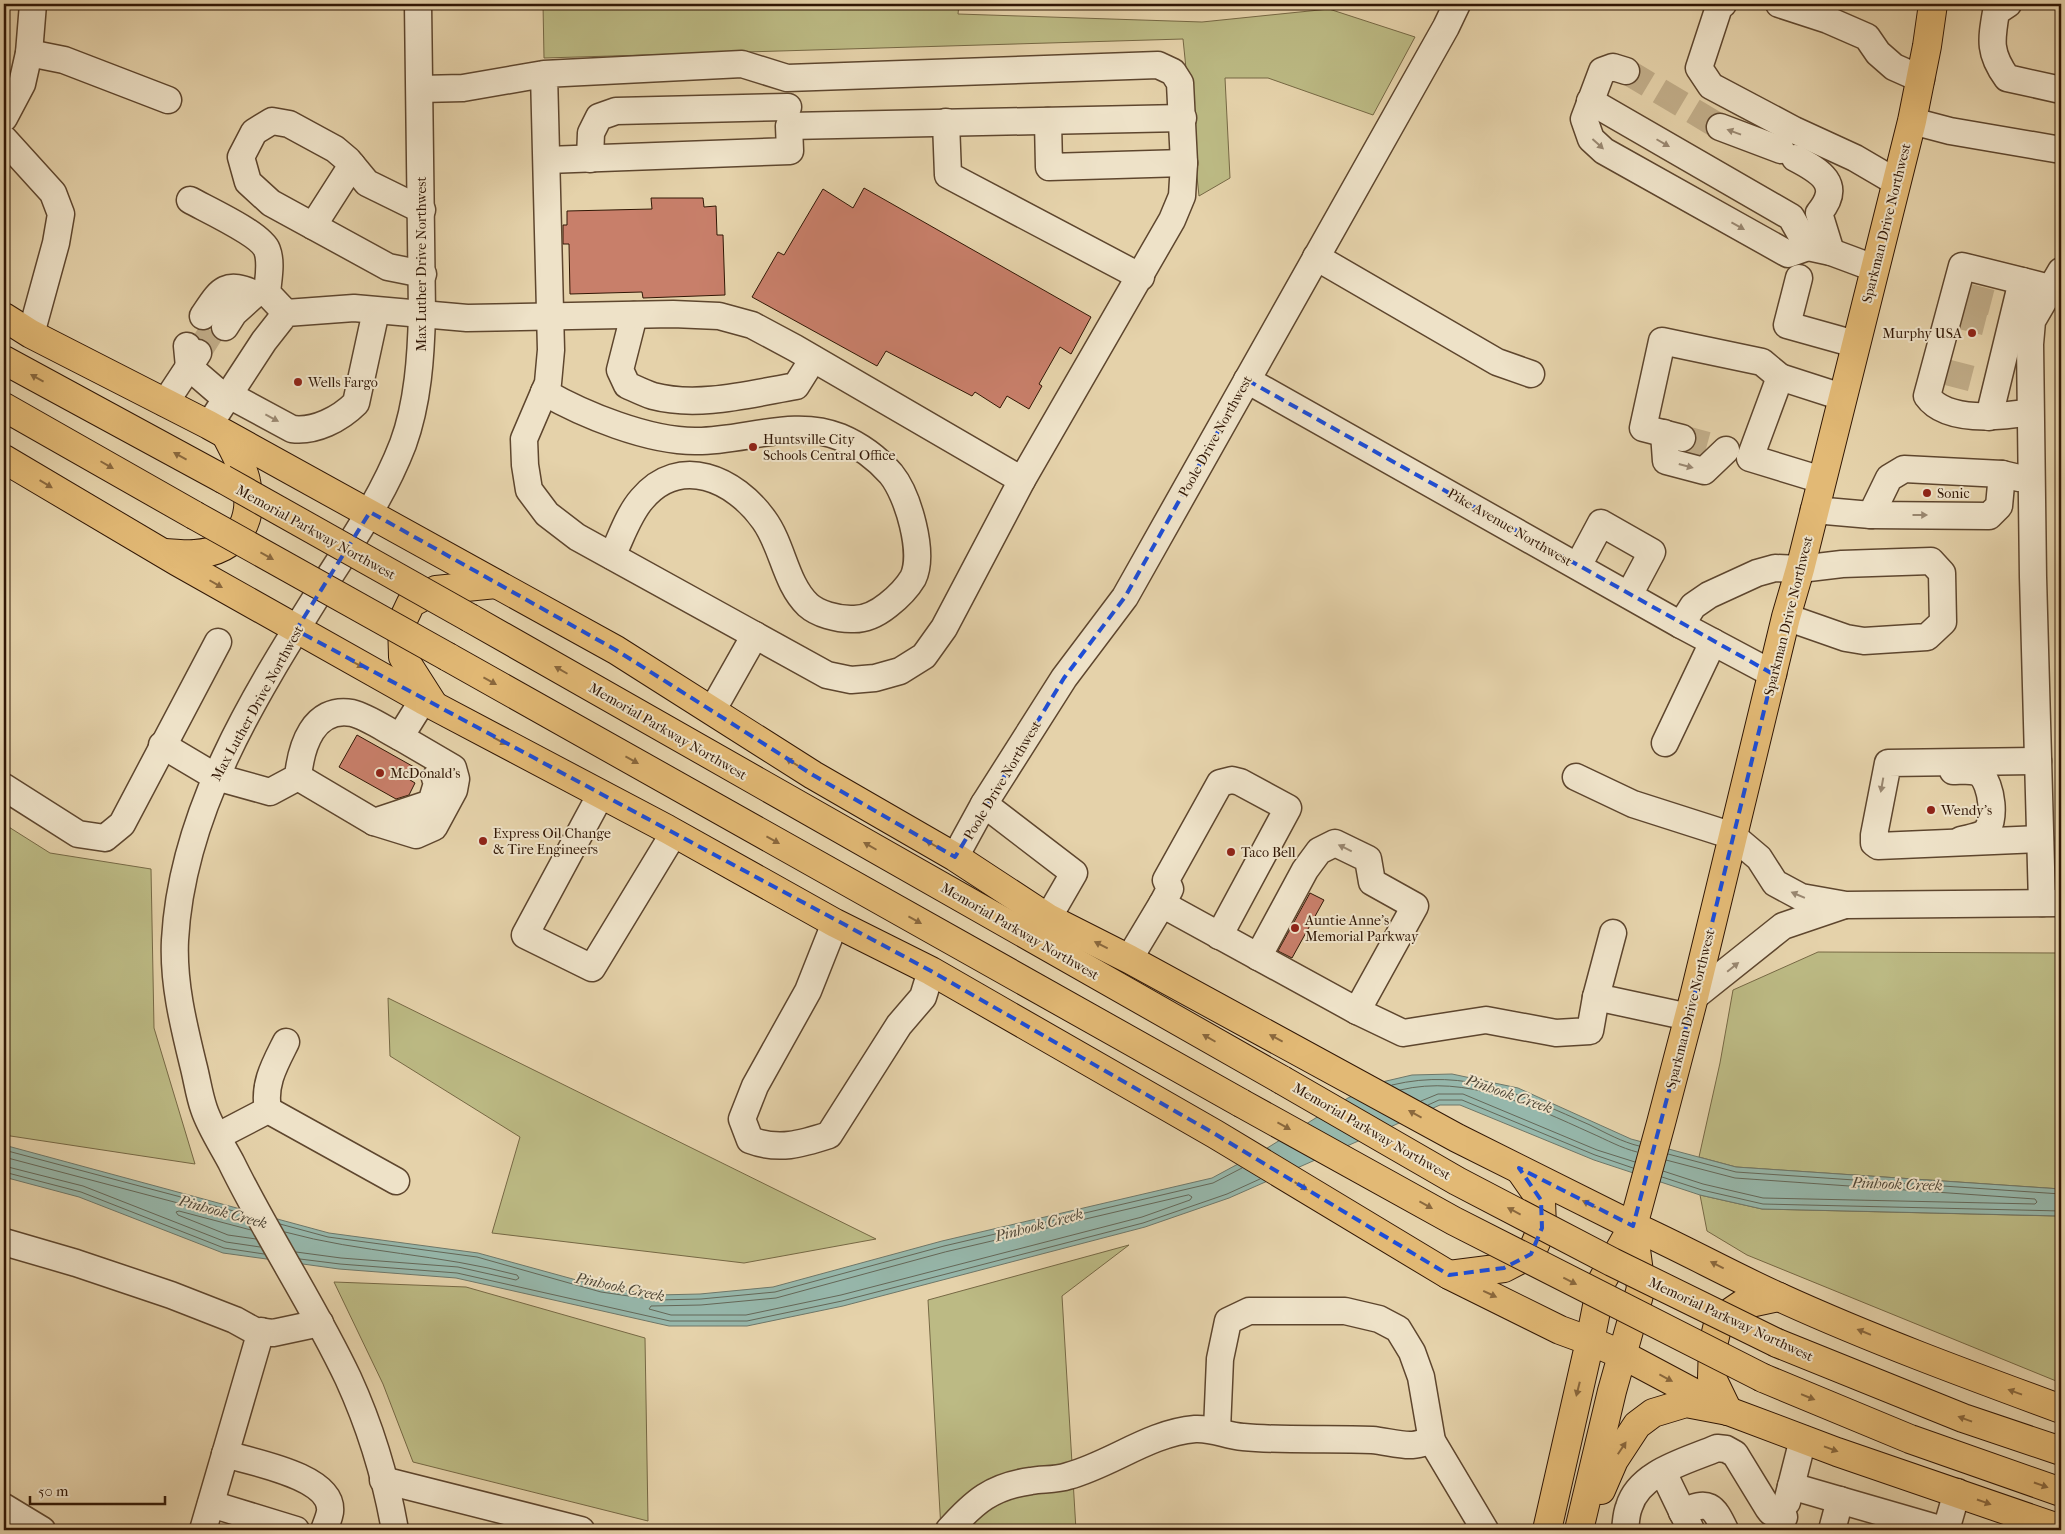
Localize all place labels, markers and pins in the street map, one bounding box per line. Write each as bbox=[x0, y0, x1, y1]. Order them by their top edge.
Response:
place label: Murphy USA bbox=[1883, 325, 1963, 342]
marker: Murphy USA bbox=[1966, 327, 1978, 339]
place label: Wells Fargo bbox=[307, 374, 378, 391]
marker: Wells Fargo bbox=[292, 376, 304, 388]
place label: Huntsville City Schools Central Office bbox=[763, 431, 895, 464]
marker: Huntsville City Schools Central Office bbox=[747, 441, 759, 453]
place label: Sonic bbox=[1937, 485, 1970, 502]
marker: Sonic bbox=[1921, 487, 1933, 499]
place label: McDonald's bbox=[390, 765, 461, 782]
marker: McDonald's bbox=[374, 767, 386, 779]
place label: Wendy's bbox=[1940, 802, 1992, 819]
marker: Wendy's bbox=[1925, 804, 1937, 816]
place label: Express Oil Change & Tire Engineers bbox=[493, 825, 611, 858]
marker: Express Oil Change & Tire Engineers bbox=[477, 835, 489, 847]
place label: Taco Bell bbox=[1241, 844, 1296, 861]
marker: Taco Bell bbox=[1225, 846, 1237, 858]
place label: Auntie Anne's Memorial Parkway bbox=[1304, 912, 1419, 945]
marker: Auntie Anne's Memorial Parkway bbox=[1289, 922, 1301, 934]

